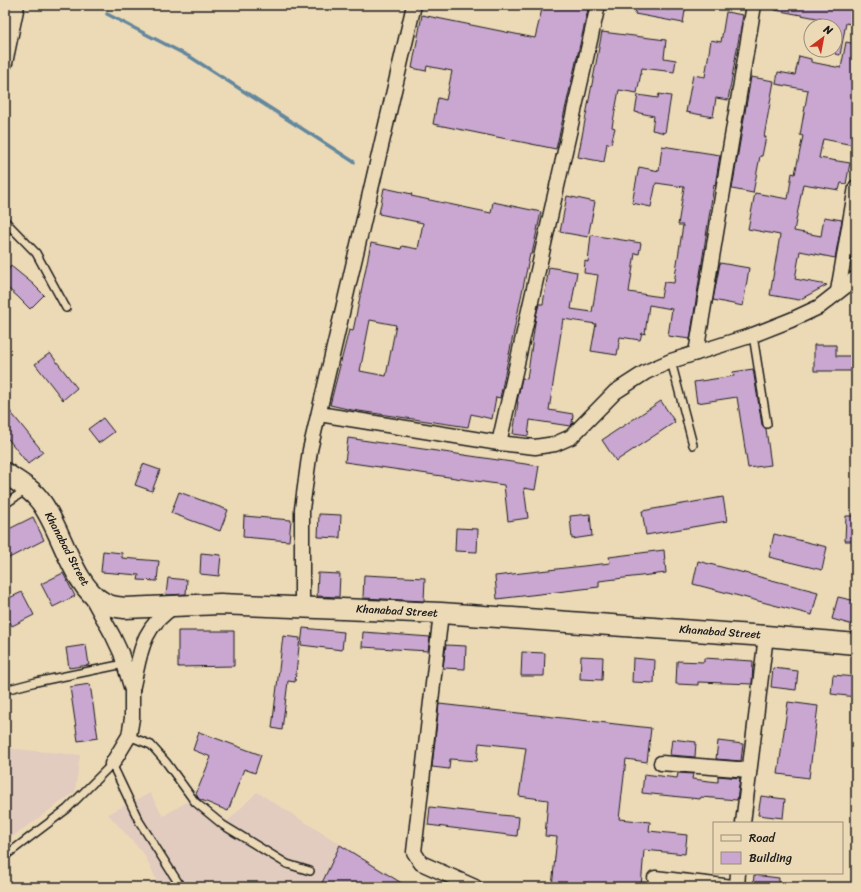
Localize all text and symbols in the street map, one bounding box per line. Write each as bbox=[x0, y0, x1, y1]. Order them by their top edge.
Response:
north arrow bbox=[803, 18, 843, 58]
text: N bbox=[819, 19, 837, 40]
street label: Khanabad Street bbox=[39, 508, 95, 590]
street label: Khanabad Street bbox=[356, 599, 439, 623]
street label: Khanabad Street bbox=[679, 620, 762, 644]
legend bbox=[713, 822, 843, 874]
text: Road bbox=[749, 827, 776, 849]
text: Building bbox=[749, 847, 792, 869]

